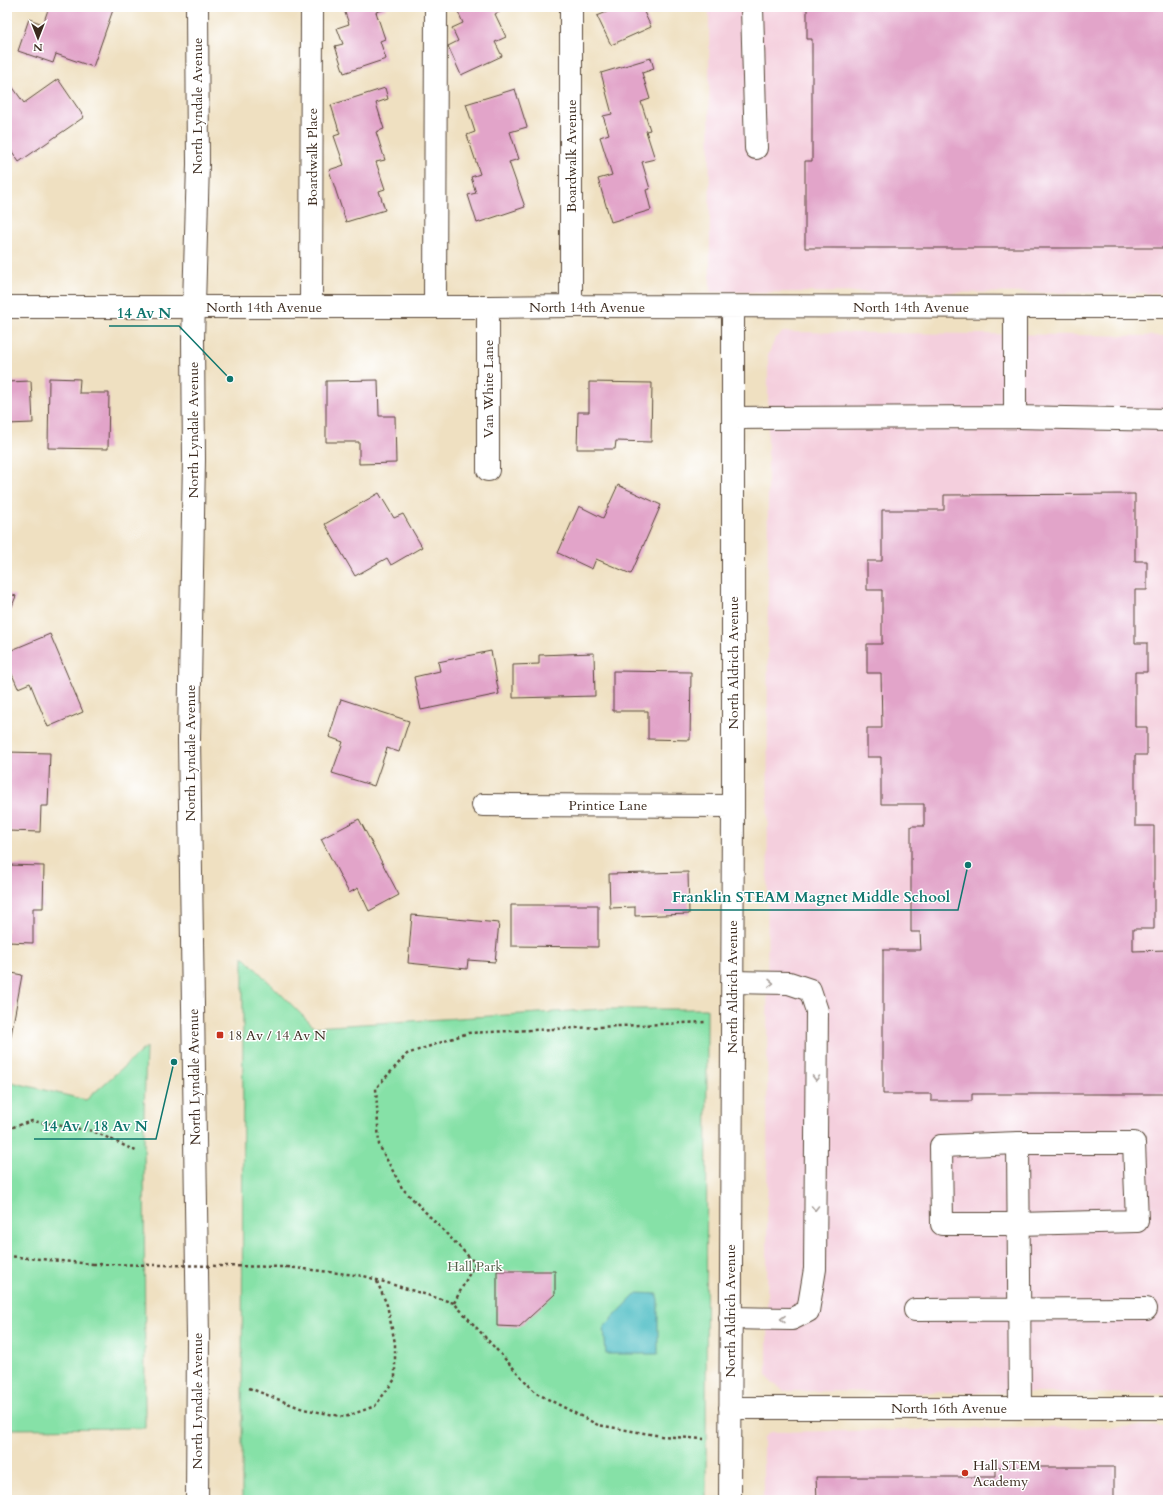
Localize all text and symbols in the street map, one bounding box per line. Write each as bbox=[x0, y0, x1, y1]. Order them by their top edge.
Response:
north arrow bbox=[18, 18, 58, 58]
street label: North Lyndale Avenue bbox=[188, 38, 207, 174]
text: N bbox=[33, 40, 43, 55]
street label: Boardwalk Avenue bbox=[562, 99, 581, 213]
street label: Boardwalk Place bbox=[303, 108, 322, 206]
street label: North 14th Avenue bbox=[206, 298, 322, 317]
street label: North 14th Avenue bbox=[529, 298, 645, 317]
street label: North 14th Avenue bbox=[853, 298, 969, 317]
callout: 14 Av N bbox=[109, 299, 179, 326]
text: 14 Av N bbox=[117, 303, 171, 323]
street label: Van White Lane bbox=[479, 340, 498, 438]
street label: North Lyndale Avenue bbox=[184, 362, 203, 498]
street label: North Aldrich Avenue bbox=[724, 596, 743, 730]
street label: North Lyndale Avenue bbox=[181, 685, 200, 821]
street label: Printice Lane bbox=[569, 796, 647, 815]
callout: Franklin STEAM Magnet Middle School bbox=[664, 883, 958, 910]
text: Franklin STEAM Magnet Middle School bbox=[672, 887, 951, 907]
street label: North Aldrich Avenue bbox=[723, 920, 742, 1054]
one-way arrow bbox=[768, 978, 774, 987]
street label: North Lyndale Avenue bbox=[184, 1008, 205, 1146]
place label: 18 Av / 14 Av N bbox=[228, 1026, 326, 1045]
marker: 18 Av / 14 Av N bbox=[215, 1030, 225, 1040]
one-way arrow bbox=[812, 1075, 820, 1081]
callout: 14 Av / 18 Av N bbox=[34, 1112, 156, 1139]
text: 14 Av / 18 Av N bbox=[42, 1116, 148, 1136]
one-way arrow bbox=[811, 1205, 819, 1211]
street label: North Aldrich Avenue bbox=[721, 1244, 740, 1378]
park label: Hall Park bbox=[447, 1257, 503, 1276]
one-way arrow bbox=[780, 1315, 786, 1323]
street label: North Lyndale Avenue bbox=[188, 1333, 207, 1469]
street label: North 16th Avenue bbox=[891, 1399, 1007, 1418]
place label: Hall STEM Academy bbox=[973, 1456, 1041, 1491]
marker: Hall STEM Academy bbox=[960, 1468, 970, 1478]

